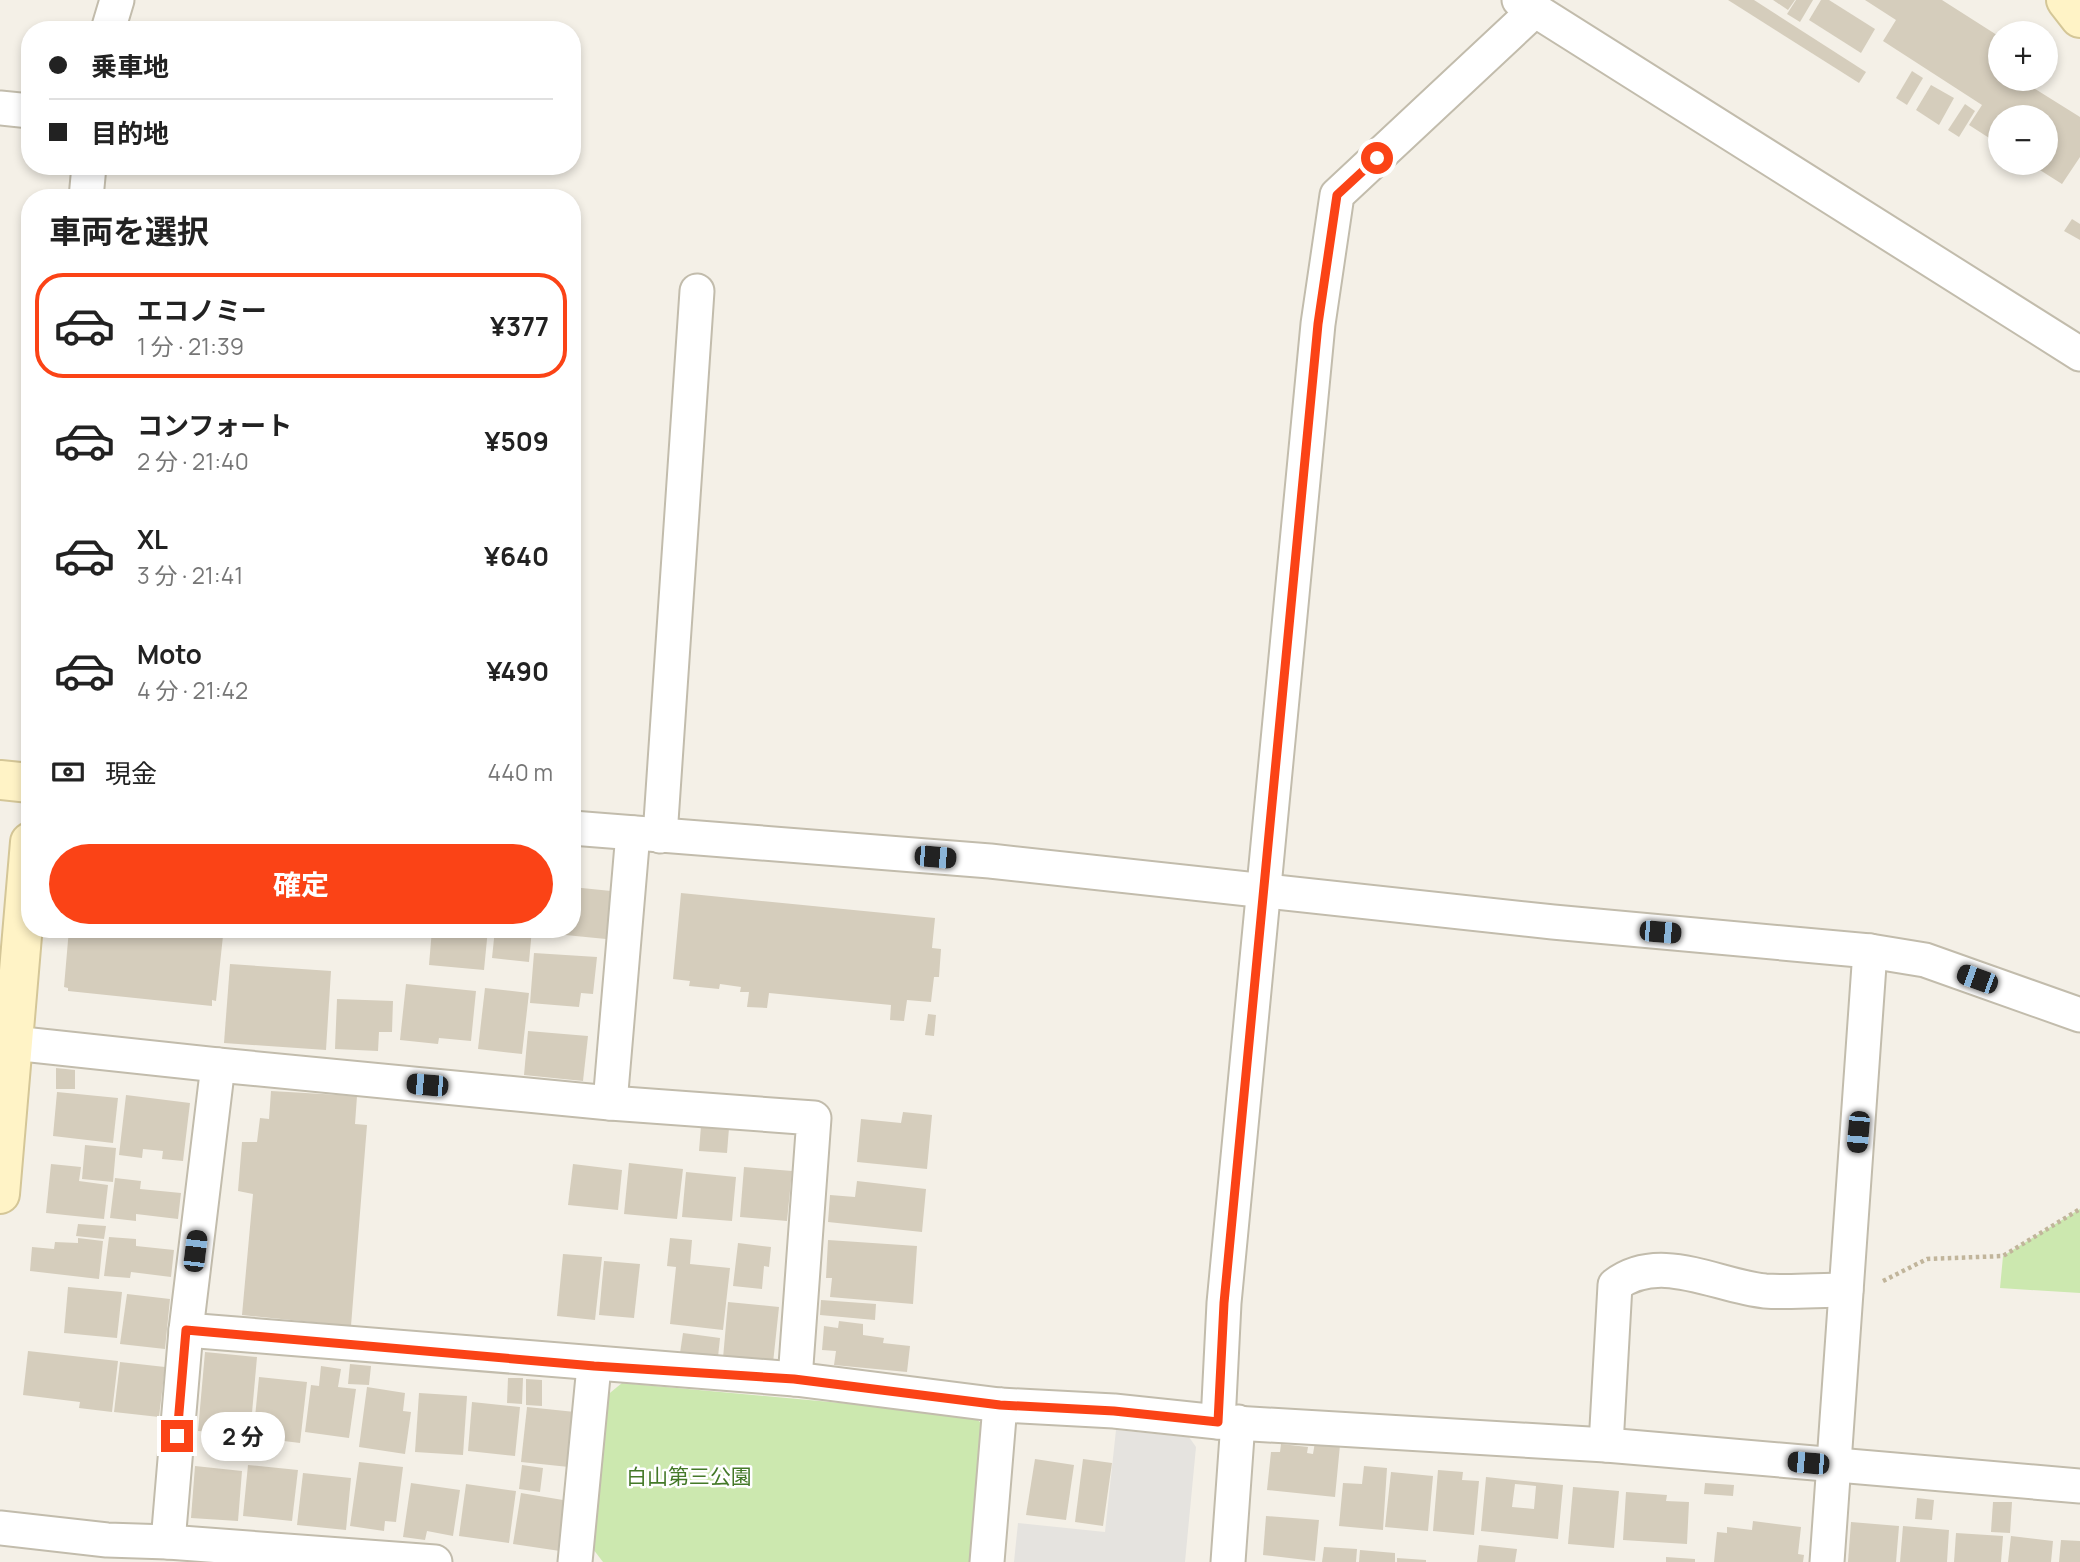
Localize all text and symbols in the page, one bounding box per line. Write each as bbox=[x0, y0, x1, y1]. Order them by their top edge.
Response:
map controls bbox=[1988, 21, 2058, 175]
button: + bbox=[1988, 21, 2058, 91]
text: 乗車地 bbox=[91, 48, 169, 84]
button: − bbox=[1988, 105, 2058, 175]
text: 目的地 bbox=[91, 115, 169, 151]
route start bbox=[1361, 142, 1393, 174]
text: 車両を選択 bbox=[49, 209, 209, 253]
text: エコノミー bbox=[137, 292, 267, 328]
icon: car bbox=[53, 294, 116, 357]
text: ¥377 bbox=[490, 308, 549, 344]
text: 1 分 · 21:39 bbox=[137, 330, 244, 362]
text: コンフォート bbox=[137, 407, 292, 443]
icon: car bbox=[53, 409, 116, 472]
text: ¥509 bbox=[485, 423, 549, 459]
text: 2 分 · 21:40 bbox=[137, 445, 249, 477]
text: XL bbox=[137, 521, 168, 557]
icon: car bbox=[53, 524, 116, 587]
text: ¥640 bbox=[484, 538, 549, 574]
text: 3 分 · 21:41 bbox=[137, 559, 243, 591]
text: Moto bbox=[137, 636, 202, 672]
icon: car bbox=[53, 639, 116, 702]
text: ¥490 bbox=[486, 653, 549, 689]
text: 4 分 · 21:42 bbox=[137, 674, 248, 706]
icon: cash bbox=[49, 753, 87, 791]
text: 現金 bbox=[105, 755, 157, 791]
text: 440 m bbox=[488, 756, 553, 788]
button: 確定 bbox=[49, 844, 553, 924]
car bbox=[914, 845, 957, 869]
car bbox=[1639, 920, 1682, 944]
car bbox=[1954, 962, 2001, 996]
car bbox=[406, 1073, 449, 1097]
car bbox=[1846, 1110, 1871, 1154]
car bbox=[183, 1229, 208, 1273]
callout: 2 分 bbox=[202, 1412, 286, 1460]
route end bbox=[161, 1420, 193, 1452]
text: 2 分 bbox=[222, 1420, 264, 1452]
car bbox=[1787, 1451, 1830, 1475]
park label: 白山第三公園 bbox=[626, 1462, 752, 1490]

